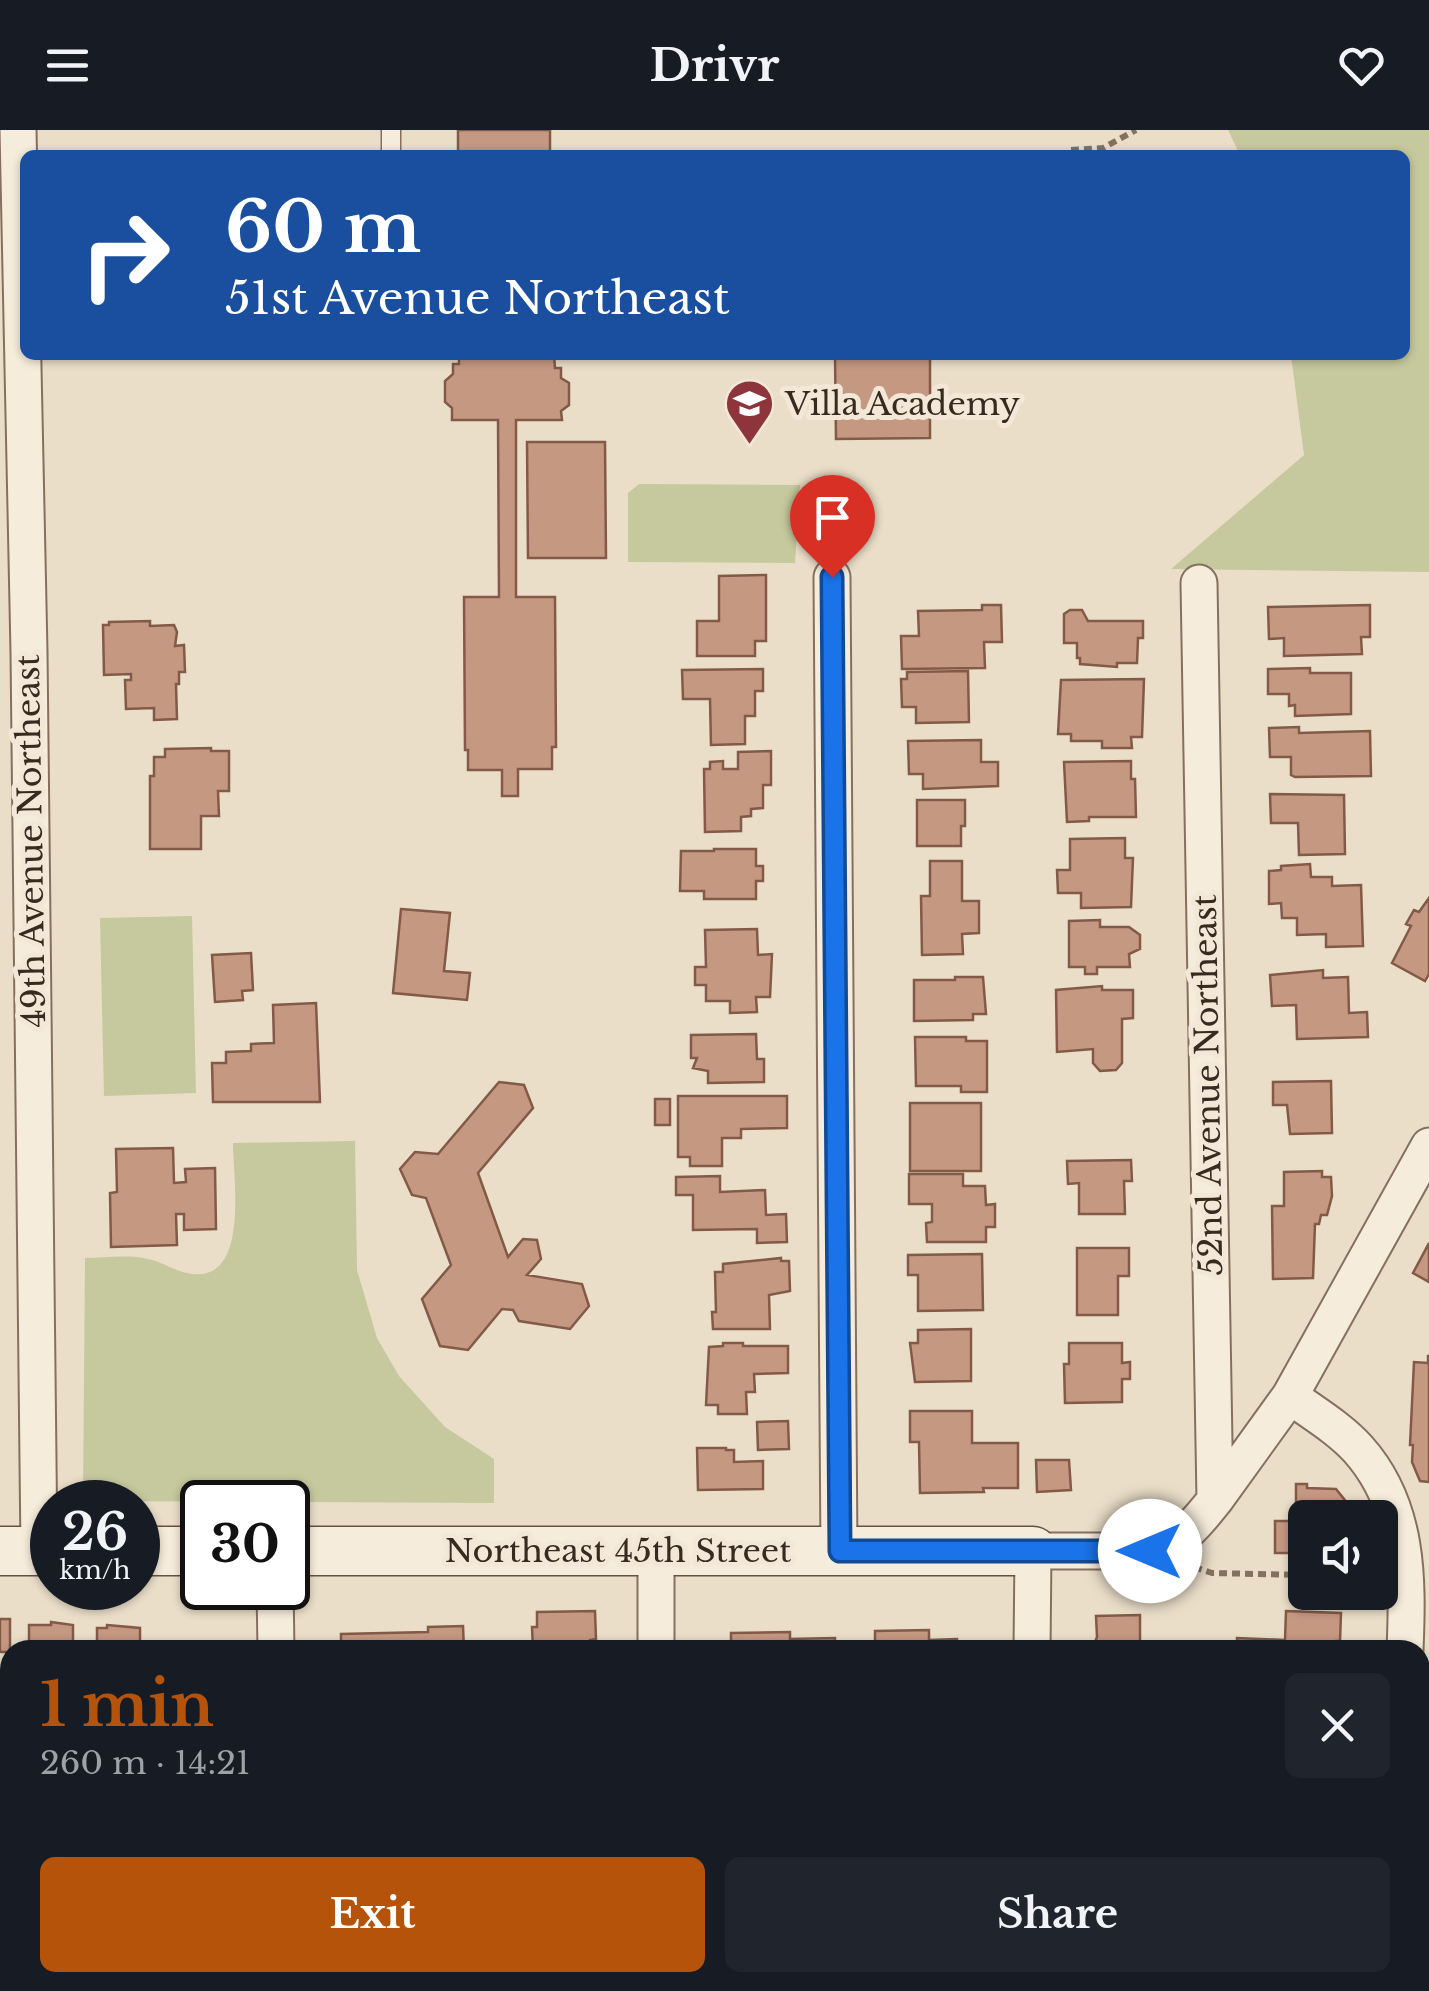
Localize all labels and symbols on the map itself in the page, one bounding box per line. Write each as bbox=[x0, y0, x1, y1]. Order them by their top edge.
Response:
school or university icon: Villa Academy bbox=[724, 378, 776, 446]
place label: Villa Academy bbox=[784, 384, 1021, 424]
pin bbox=[790, 475, 875, 578]
street label: 49th Avenue Northeast bbox=[8, 654, 54, 1028]
street label: 52nd Avenue Northeast bbox=[1185, 894, 1231, 1276]
speed limit sign: 30 bbox=[180, 1480, 310, 1610]
position arrow bbox=[1098, 1499, 1202, 1603]
street label: Northeast 45th Street bbox=[445, 1531, 791, 1571]

